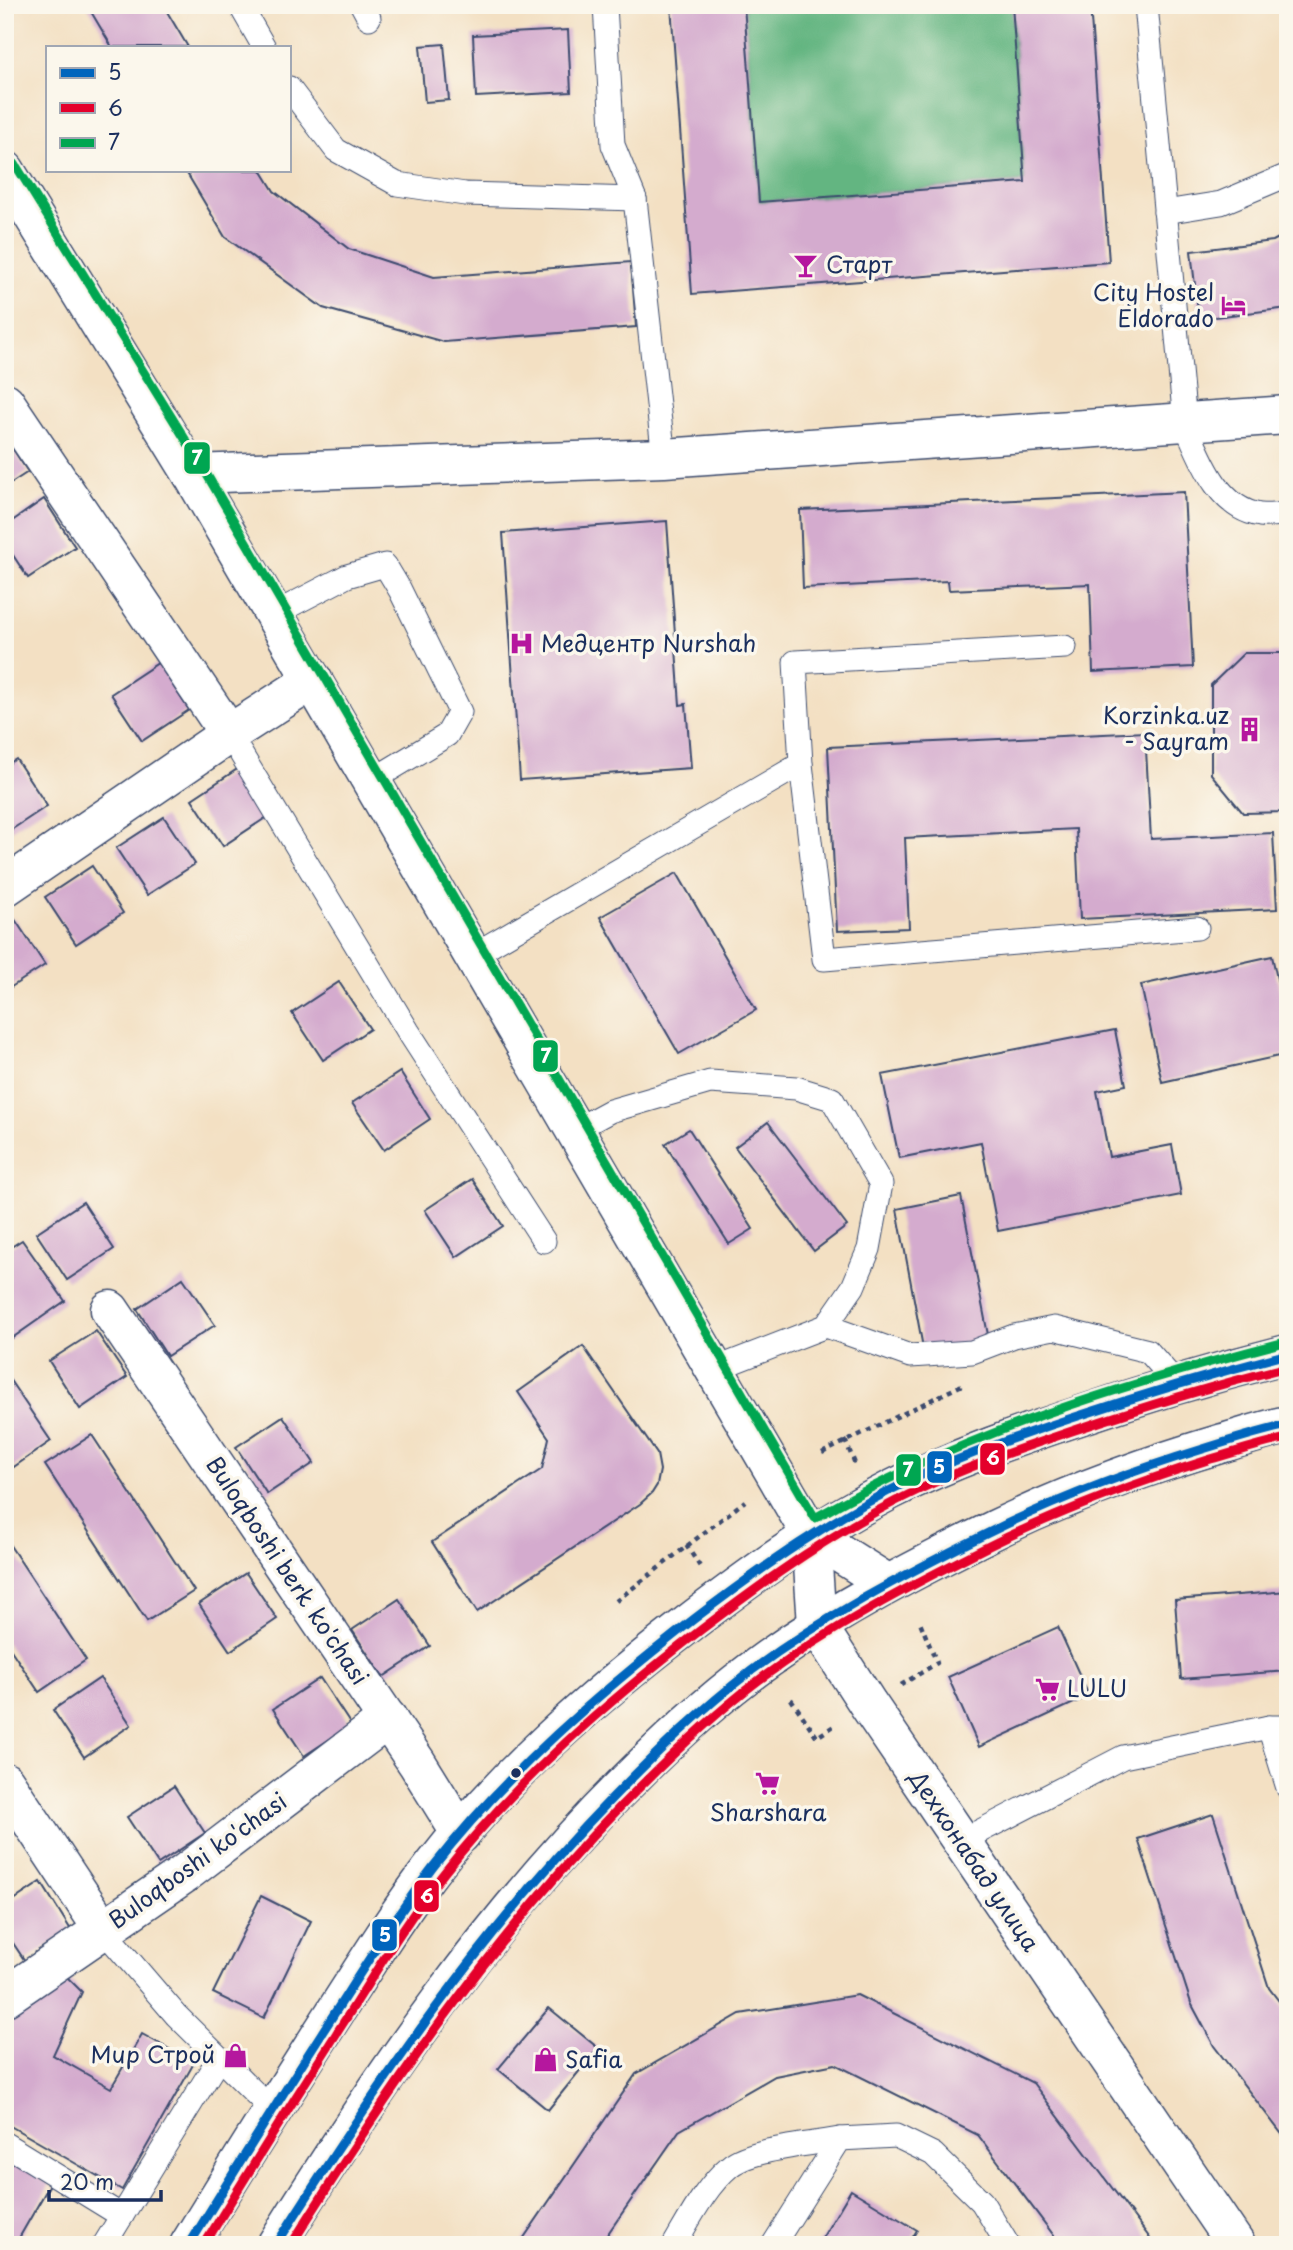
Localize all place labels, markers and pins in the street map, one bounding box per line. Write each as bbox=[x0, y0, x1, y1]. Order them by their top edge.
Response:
place label: Старт bbox=[826, 246, 893, 281]
bar icon: Старт bbox=[792, 251, 820, 279]
place label: City Hostel Eldorado bbox=[1093, 274, 1214, 335]
hotel icon: City Hostel Eldorado bbox=[1220, 292, 1248, 320]
place label: Медцентр Nurshah bbox=[541, 625, 756, 660]
hospital icon: Медцентр Nurshah bbox=[507, 630, 535, 658]
place label: Korzinka.uz - Sayram bbox=[1103, 697, 1229, 758]
building icon: Korzinka.uz - Sayram bbox=[1235, 715, 1263, 743]
place label: LULU bbox=[1067, 1670, 1127, 1705]
supermarket icon: LULU bbox=[1033, 1675, 1061, 1703]
unlabelled marker bbox=[509, 1766, 523, 1780]
supermarket icon: Sharshara bbox=[754, 1769, 782, 1797]
place label: Sharshara bbox=[710, 1794, 827, 1829]
place label: Мир Строй bbox=[91, 2036, 215, 2071]
shop icon: Мир Строй bbox=[221, 2041, 249, 2069]
place label: Safia bbox=[565, 2041, 622, 2076]
shop icon: Safia bbox=[531, 2046, 559, 2074]

